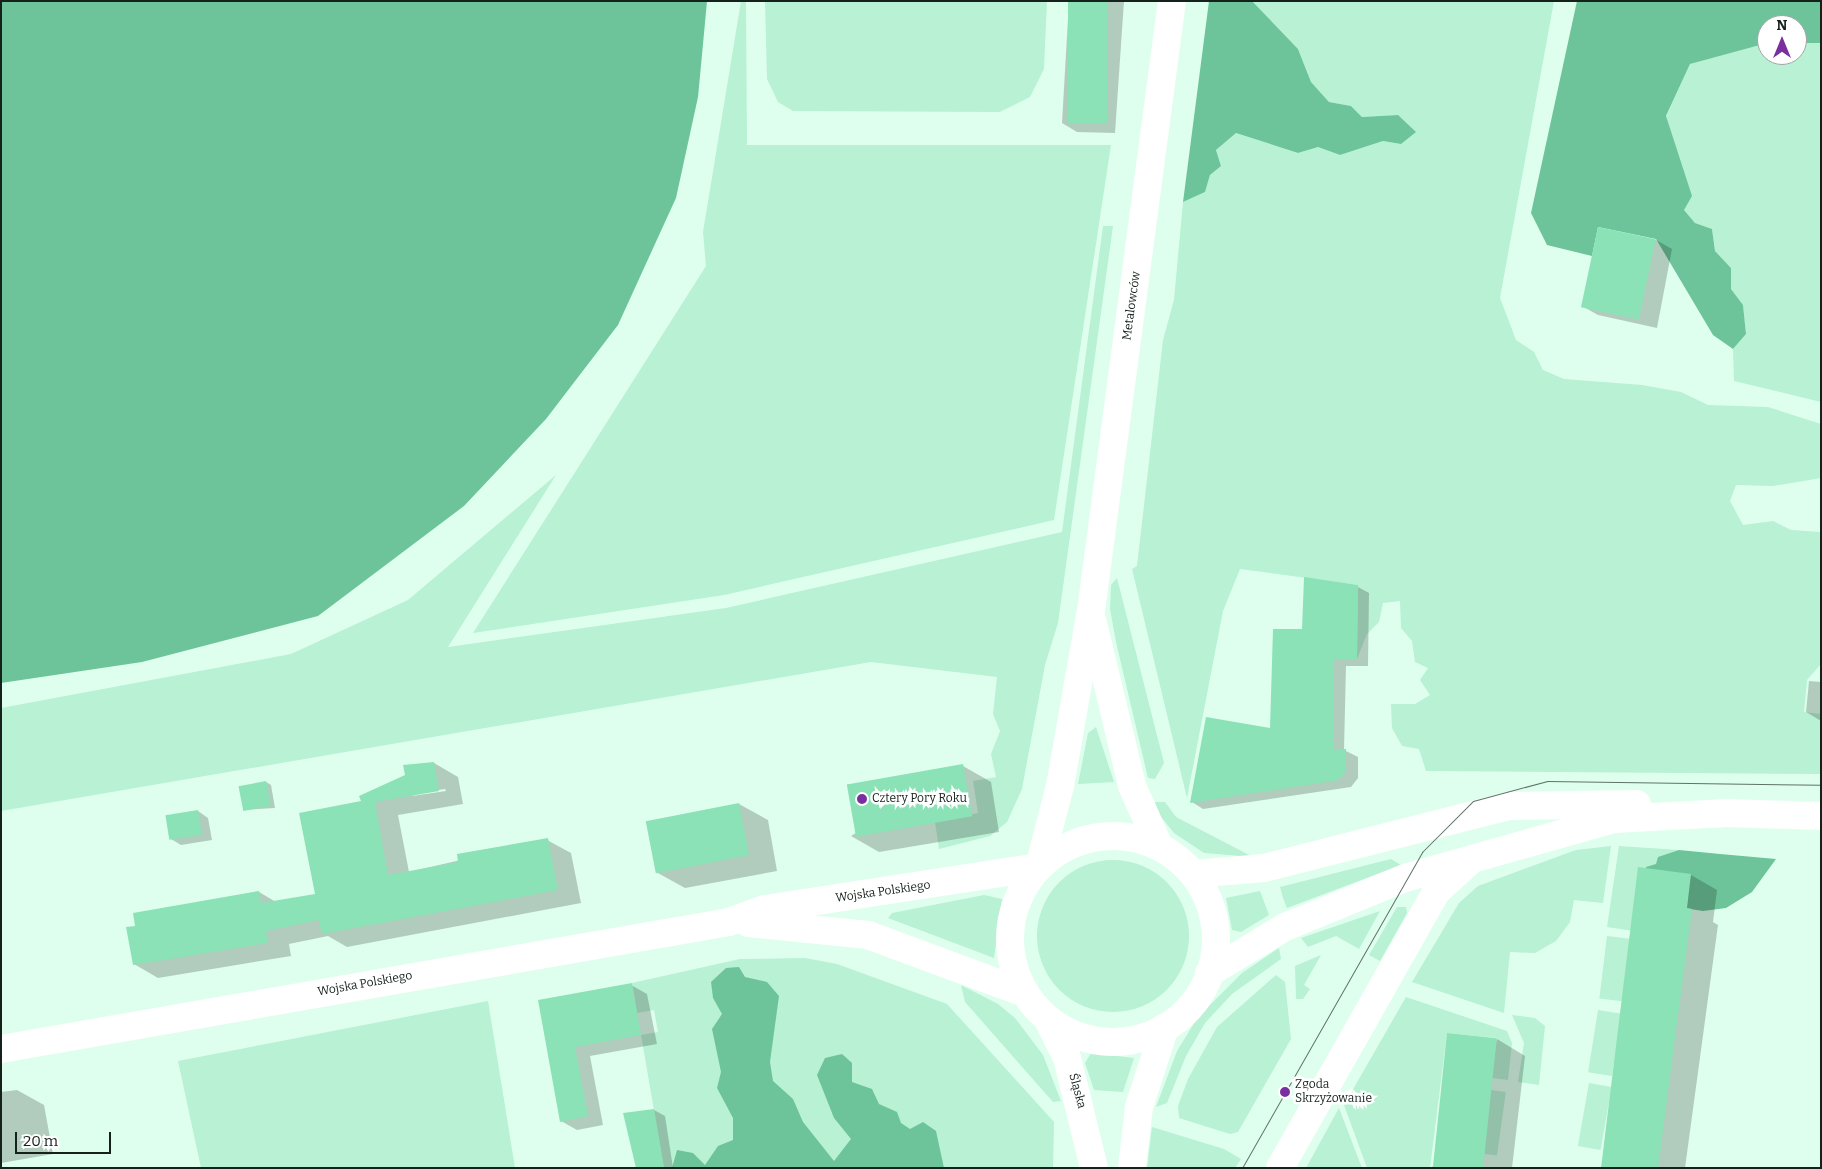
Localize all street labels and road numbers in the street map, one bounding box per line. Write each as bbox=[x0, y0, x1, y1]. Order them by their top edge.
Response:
street label: Metalowców bbox=[1120, 271, 1144, 341]
street label: Wojska Polskiego bbox=[835, 878, 931, 906]
street label: Wojska Polskiego bbox=[317, 969, 413, 999]
street label: Śląska bbox=[1065, 1072, 1089, 1110]

